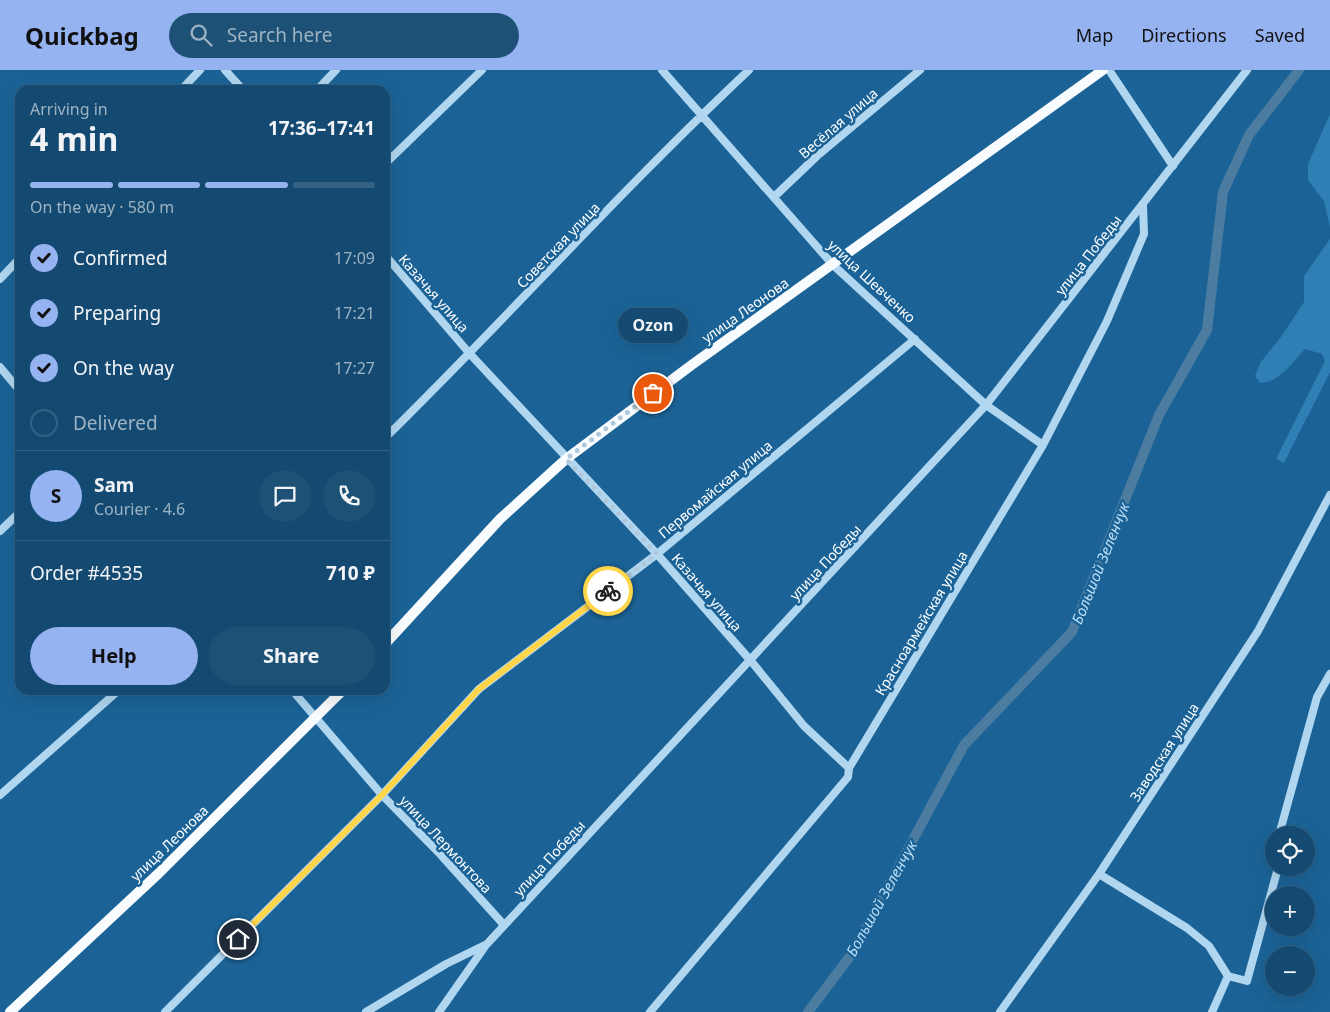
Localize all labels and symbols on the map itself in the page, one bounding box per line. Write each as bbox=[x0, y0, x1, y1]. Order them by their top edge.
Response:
street label: Весёлая улица bbox=[795, 83, 881, 163]
street label: Советская улица bbox=[512, 198, 604, 292]
street label: улица Победы bbox=[1051, 211, 1125, 299]
street label: улица Шевченко bbox=[824, 235, 920, 327]
street label: Казачья улица bbox=[395, 250, 473, 336]
street label: улица Леонова bbox=[698, 273, 792, 347]
callout: Ozon bbox=[618, 308, 688, 343]
pin bbox=[632, 372, 674, 414]
street label: Первомайская улица bbox=[654, 436, 776, 542]
water label: Большой Зеленчук bbox=[1067, 498, 1134, 627]
street label: улица Победы bbox=[785, 520, 865, 604]
street label: Красноармейская улица bbox=[870, 547, 972, 699]
street label: Казачья улица bbox=[668, 549, 746, 635]
courier bbox=[583, 566, 633, 616]
street label: Заводская улица bbox=[1125, 699, 1203, 805]
street label: улица Лермонтова bbox=[396, 791, 496, 897]
street label: улица Леонова bbox=[126, 801, 212, 885]
street label: улица Победы bbox=[509, 816, 589, 900]
water label: Большой Зеленчук bbox=[841, 835, 922, 959]
pin bbox=[217, 918, 259, 960]

